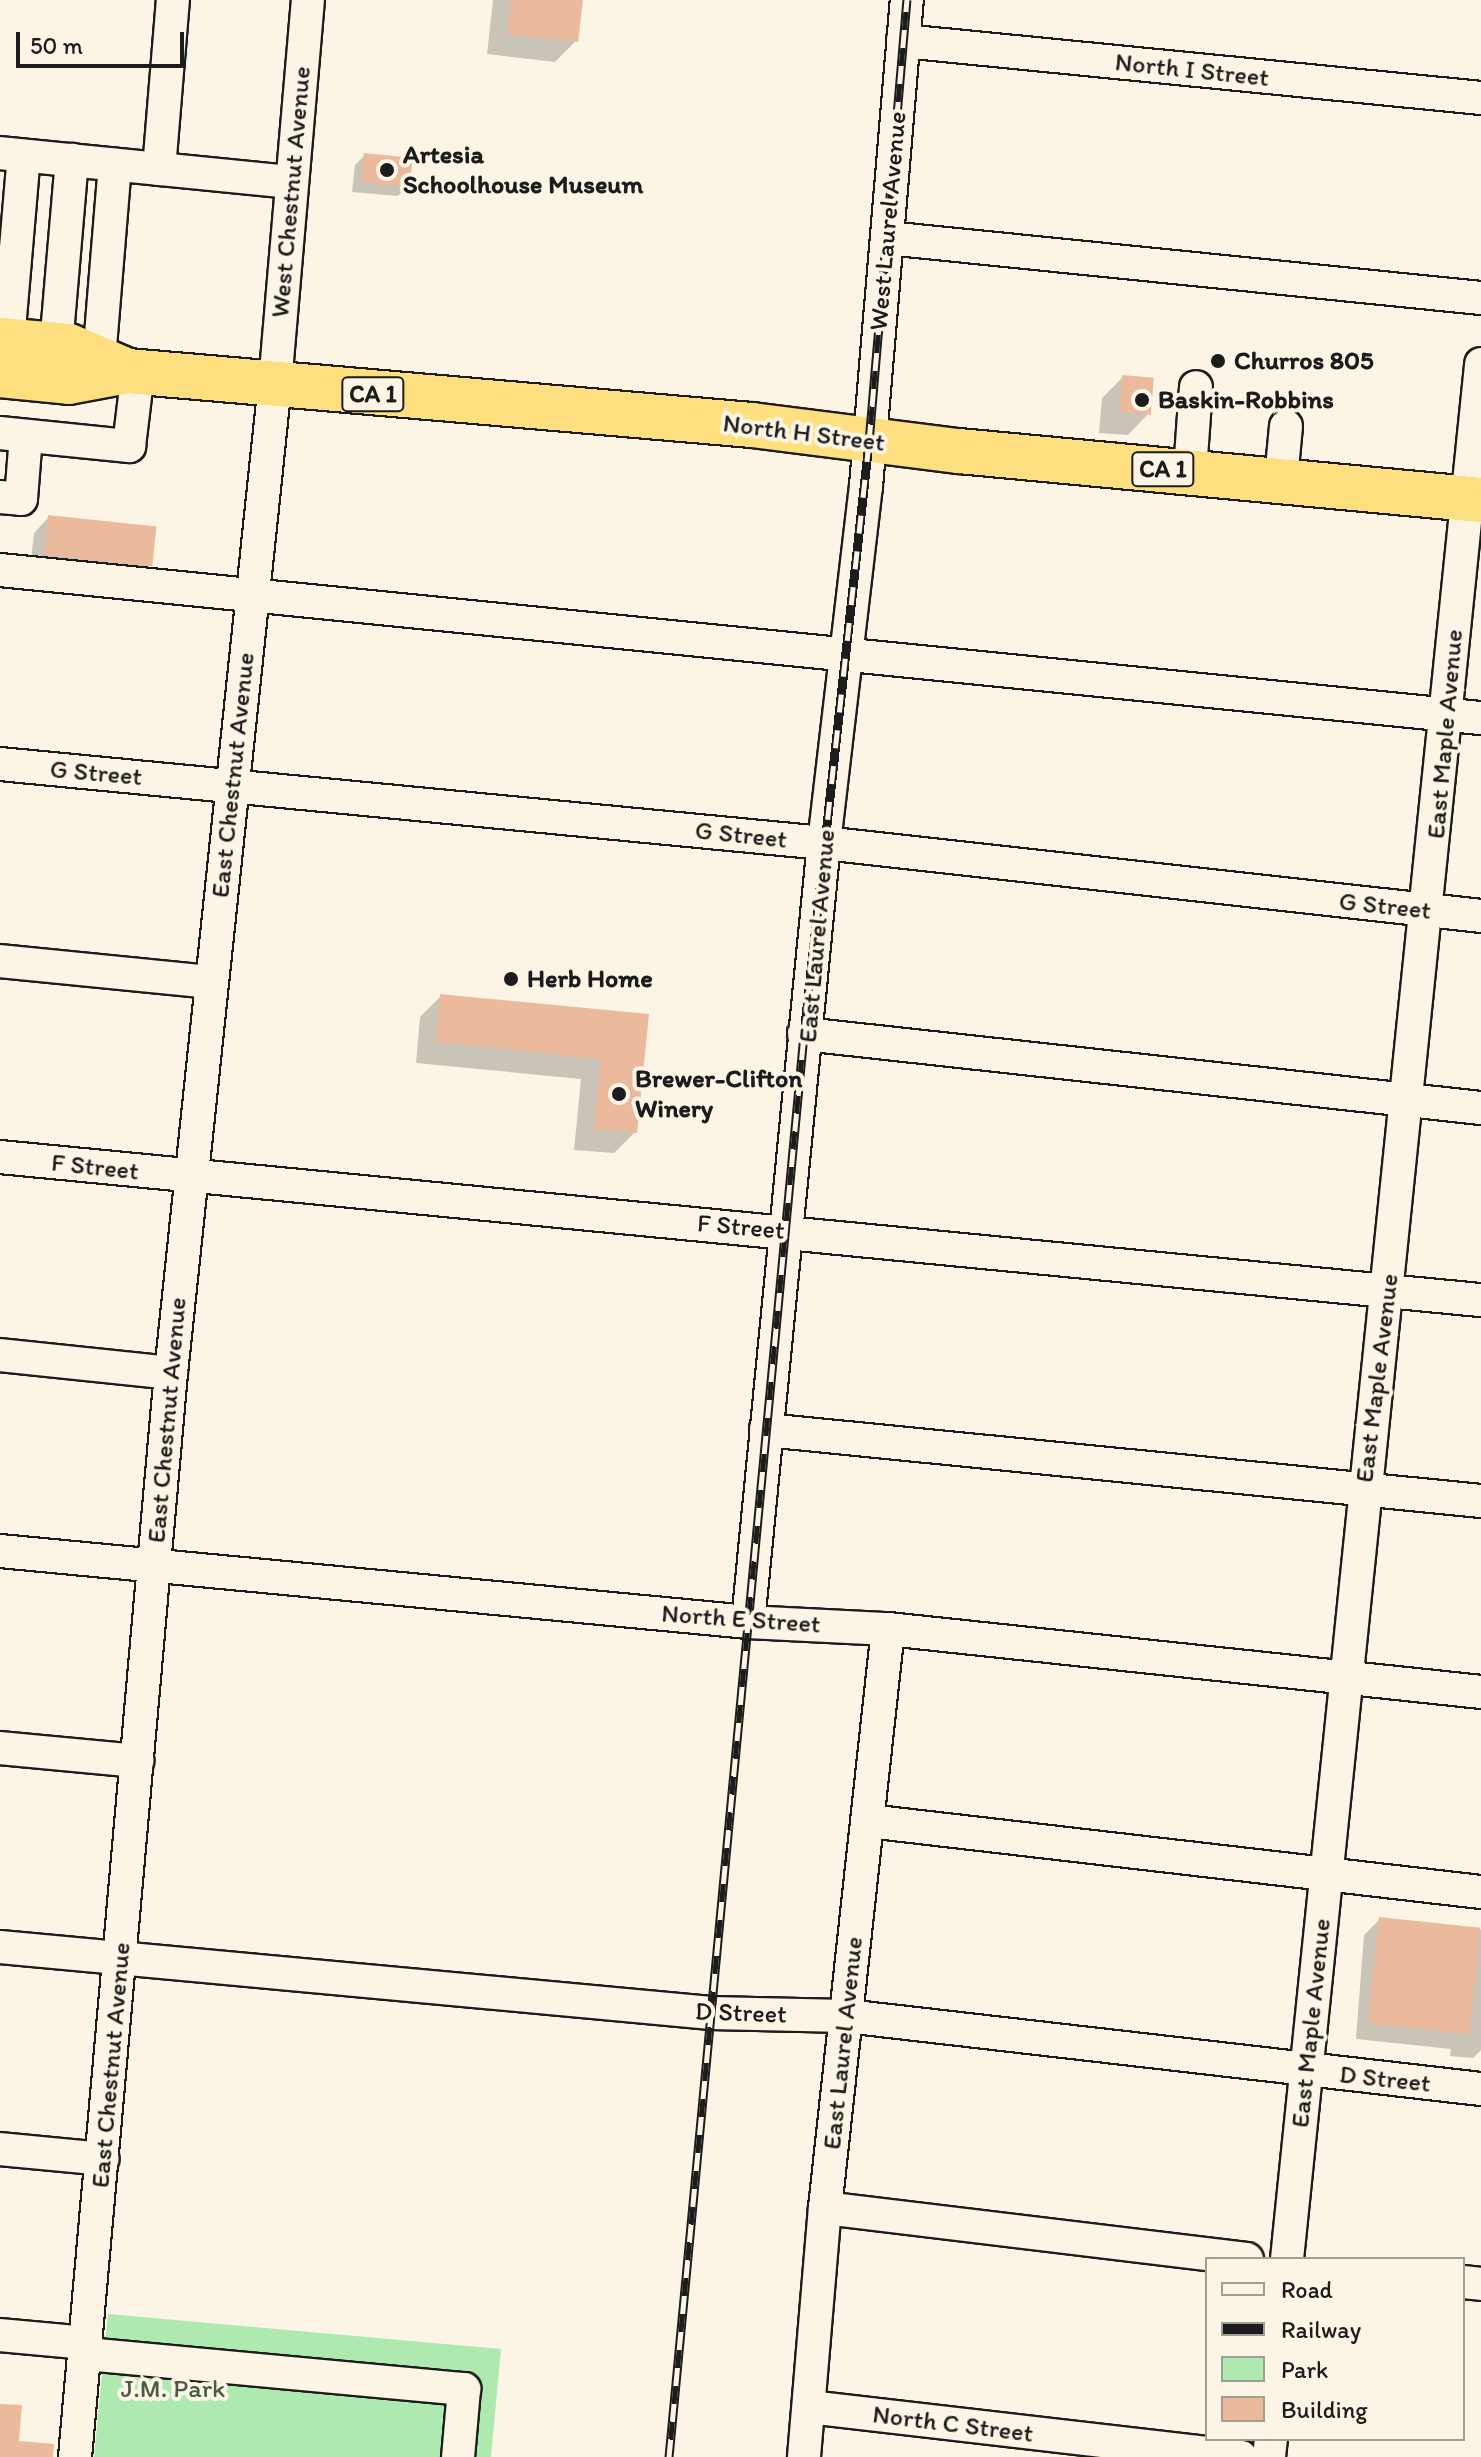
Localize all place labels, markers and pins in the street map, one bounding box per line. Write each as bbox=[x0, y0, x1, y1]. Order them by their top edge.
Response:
place label: Artesia Schoolhouse Museum bbox=[403, 139, 642, 200]
marker: Artesia Schoolhouse Museum bbox=[378, 161, 396, 179]
place label: Churros 805 bbox=[1234, 345, 1374, 377]
marker: Churros 805 bbox=[1209, 352, 1227, 370]
place label: Baskin-Robbins bbox=[1158, 384, 1334, 416]
marker: Baskin-Robbins bbox=[1133, 391, 1151, 409]
place label: Herb Home bbox=[527, 963, 653, 995]
marker: Herb Home bbox=[502, 970, 520, 988]
place label: Brewer-Clifton Winery bbox=[635, 1063, 802, 1124]
marker: Brewer-Clifton Winery bbox=[610, 1085, 628, 1103]

